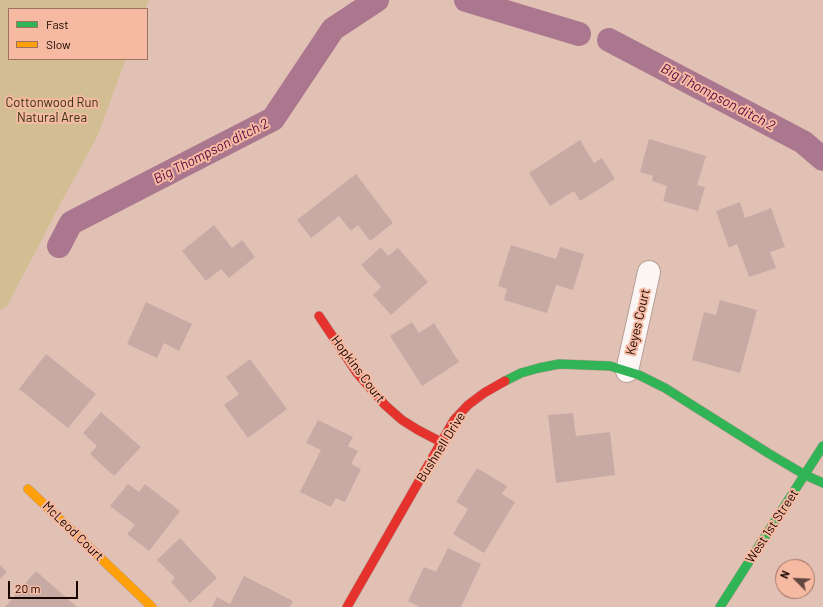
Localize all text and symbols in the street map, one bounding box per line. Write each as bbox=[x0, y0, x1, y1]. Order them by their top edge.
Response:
legend bbox=[8, 8, 148, 60]
text: Fast bbox=[46, 17, 69, 31]
text: Slow bbox=[46, 37, 71, 51]
water label: Big Thompson ditch 2 bbox=[658, 60, 778, 134]
park label: Cottonwood Run Natural Area bbox=[5, 95, 99, 126]
water label: Big Thompson ditch 2 bbox=[151, 115, 271, 187]
street label: Keyes Court bbox=[623, 287, 653, 357]
street label: Hopkins Court bbox=[328, 332, 388, 406]
street label: Bushnell Drive bbox=[413, 409, 469, 485]
street label: West 1st Street bbox=[742, 486, 802, 566]
street label: McLeod Court bbox=[39, 498, 107, 564]
north arrow bbox=[775, 559, 815, 599]
text: N bbox=[777, 568, 792, 580]
scale bar bbox=[10, 573, 80, 599]
text: 20 m bbox=[15, 581, 41, 595]

